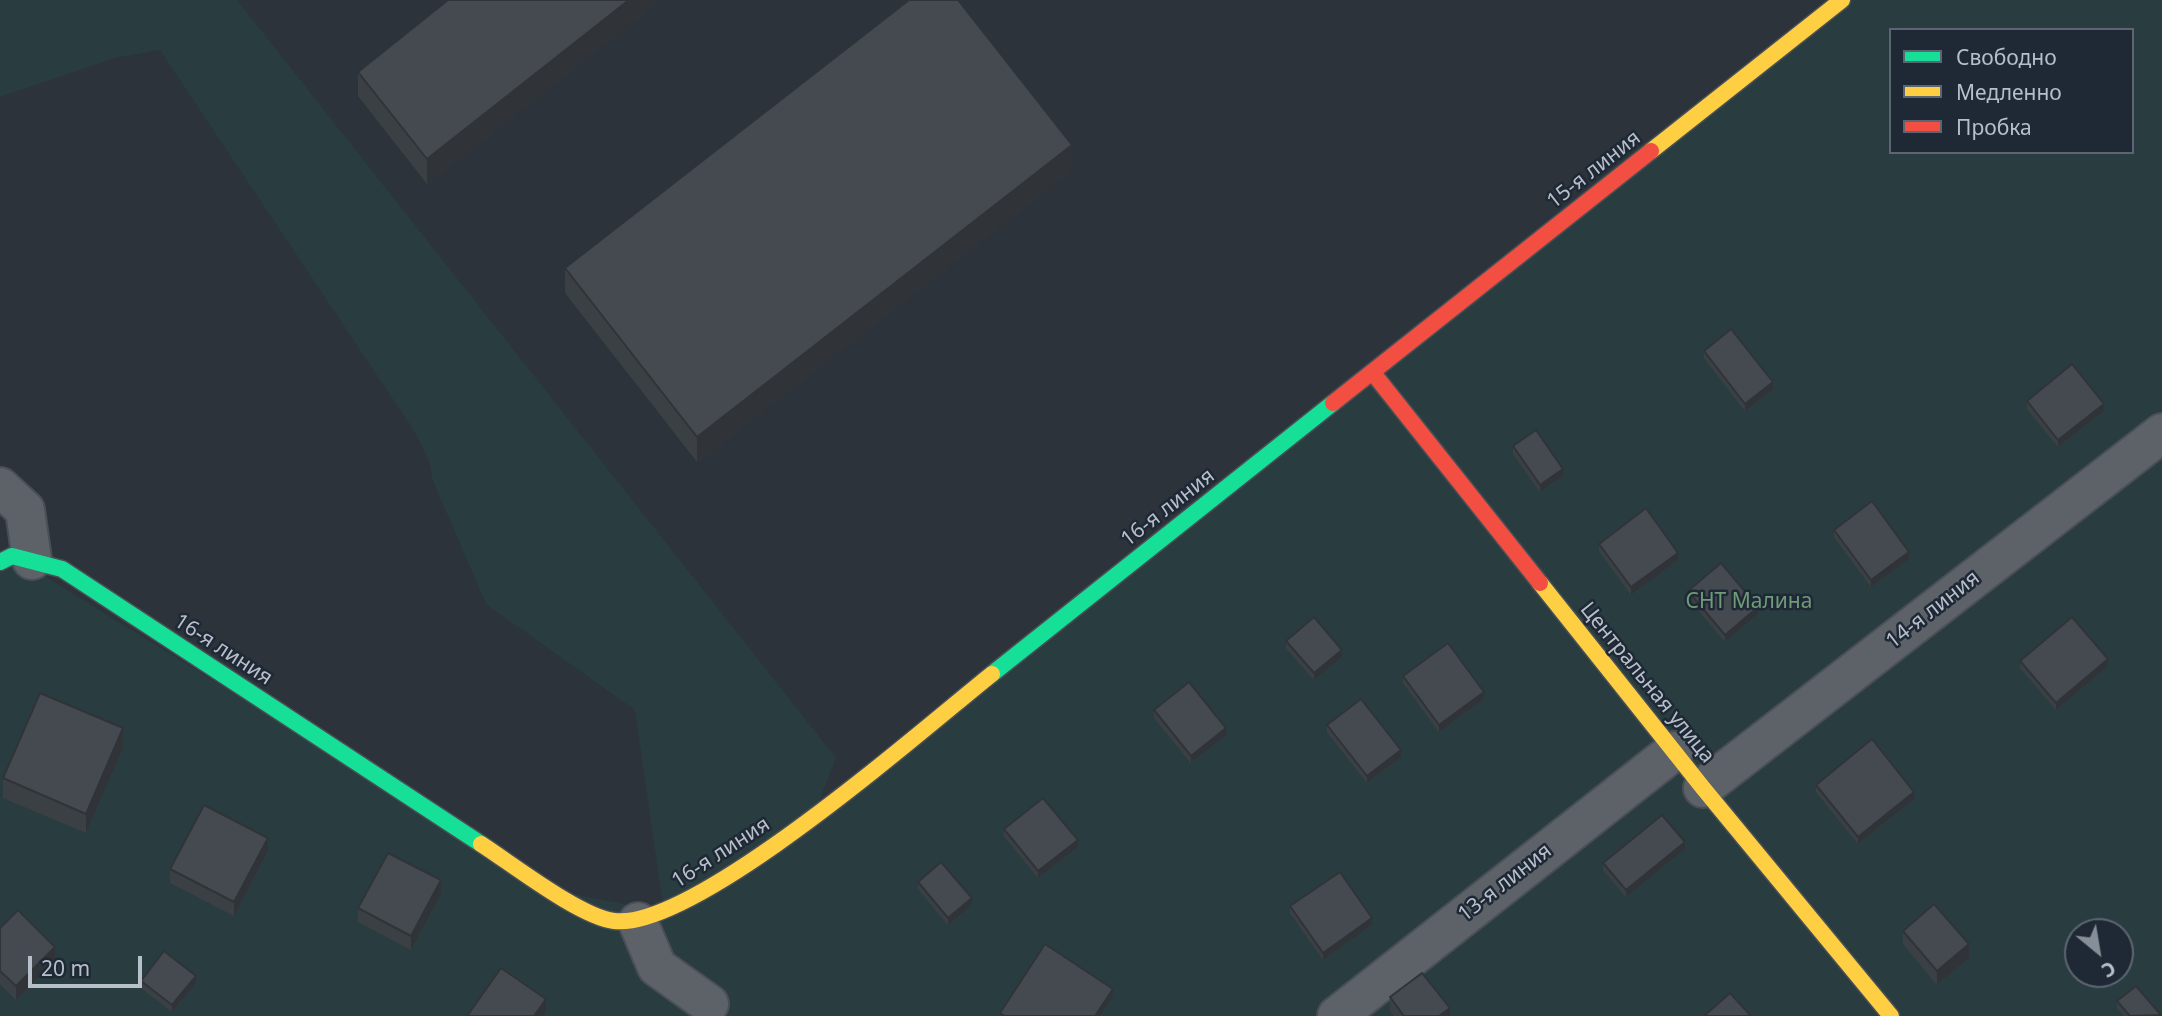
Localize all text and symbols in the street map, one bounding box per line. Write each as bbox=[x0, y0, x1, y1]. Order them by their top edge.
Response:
legend bbox=[1889, 28, 2134, 154]
text: Свободно bbox=[1956, 43, 2057, 71]
text: Медленно bbox=[1956, 78, 2062, 106]
text: Пробка bbox=[1956, 113, 2032, 141]
street label: 15-я линия bbox=[1542, 126, 1646, 214]
street label: 16-я линия bbox=[1116, 464, 1220, 552]
street label: 14-я линия bbox=[1881, 566, 1985, 654]
park label: СНТ Малина bbox=[1686, 589, 1812, 615]
street label: Центральная улица bbox=[1574, 597, 1720, 769]
street label: 16-я линия bbox=[169, 609, 277, 691]
street label: 16-я линия bbox=[667, 812, 775, 894]
street label: 13-я линия bbox=[1453, 839, 1557, 927]
north arrow bbox=[2064, 918, 2134, 988]
scale bar bbox=[32, 942, 145, 986]
text: 20 m bbox=[41, 954, 90, 982]
text: С bbox=[2097, 955, 2120, 984]

